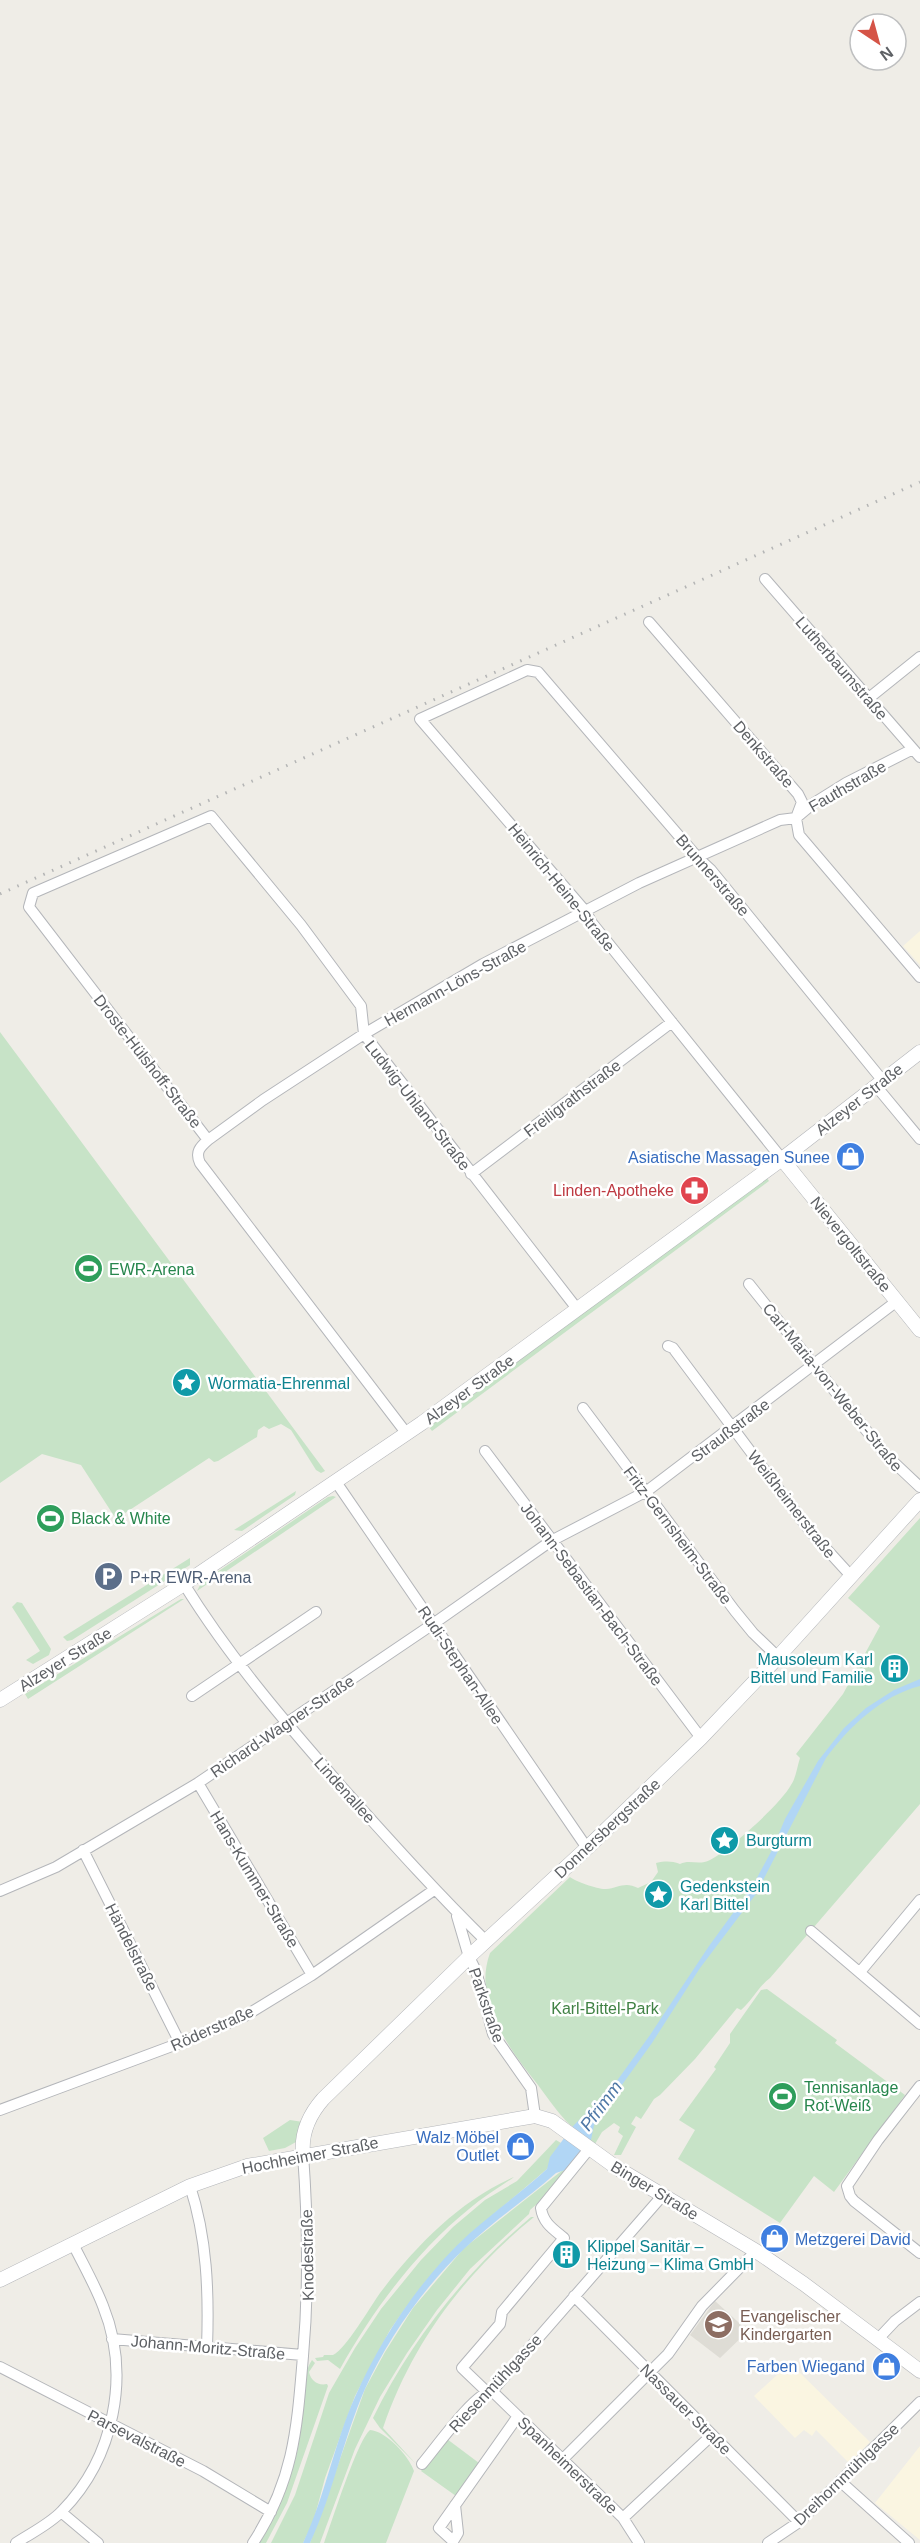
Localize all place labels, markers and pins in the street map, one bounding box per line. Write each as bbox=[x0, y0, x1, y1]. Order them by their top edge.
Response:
shop icon: Asiatische Massagen Sunee bbox=[835, 1141, 867, 1173]
place label: Asiatische Massagen Sunee bbox=[628, 1149, 830, 1166]
pharmacy icon: Linden-Apotheke bbox=[679, 1174, 711, 1206]
place label: Linden-Apotheke bbox=[553, 1182, 674, 1199]
sports icon: EWR-Arena bbox=[72, 1253, 104, 1285]
place label: EWR-Arena bbox=[109, 1261, 194, 1278]
place icon: Wormatia-Ehrenmal bbox=[171, 1367, 203, 1399]
place label: Wormatia-Ehrenmal bbox=[208, 1375, 350, 1392]
sports icon: Black & White bbox=[34, 1502, 66, 1534]
place label: Black & White bbox=[71, 1510, 171, 1527]
parking icon: P+R EWR-Arena bbox=[93, 1561, 125, 1593]
place label: P+R EWR-Arena bbox=[130, 1569, 251, 1586]
place label: Mausoleum Karl Bittel und Familie bbox=[750, 1651, 873, 1686]
building icon: Mausoleum Karl Bittel und Familie bbox=[878, 1652, 910, 1684]
place icon: Burgturm bbox=[709, 1824, 741, 1856]
place label: Burgturm bbox=[746, 1832, 812, 1849]
place label: Gedenkstein Karl Bittel bbox=[680, 1878, 770, 1913]
place icon: Gedenkstein Karl Bittel bbox=[643, 1879, 675, 1911]
place label: Tennisanlage Rot-Weiß bbox=[804, 2079, 898, 2114]
sports icon: Tennisanlage Rot-Weiß bbox=[767, 2080, 799, 2112]
place label: Walz Möbel Outlet bbox=[416, 2129, 500, 2164]
shop icon: Walz Möbel Outlet bbox=[504, 2130, 536, 2162]
shop icon: Metzgerei David bbox=[758, 2223, 790, 2255]
place label: Metzgerei David bbox=[795, 2231, 911, 2248]
place label: Klippel Sanitär – Heizung – Klima GmbH bbox=[587, 2238, 754, 2273]
building icon: Klippel Sanitär – Heizung – Klima GmbH bbox=[550, 2239, 582, 2271]
place label: Evangelischer Kindergarten bbox=[740, 2308, 841, 2343]
school or university icon: Evangelischer Kindergarten bbox=[703, 2309, 735, 2341]
shop icon: Farben Wiegand bbox=[870, 2350, 902, 2382]
place label: Farben Wiegand bbox=[747, 2358, 865, 2375]

